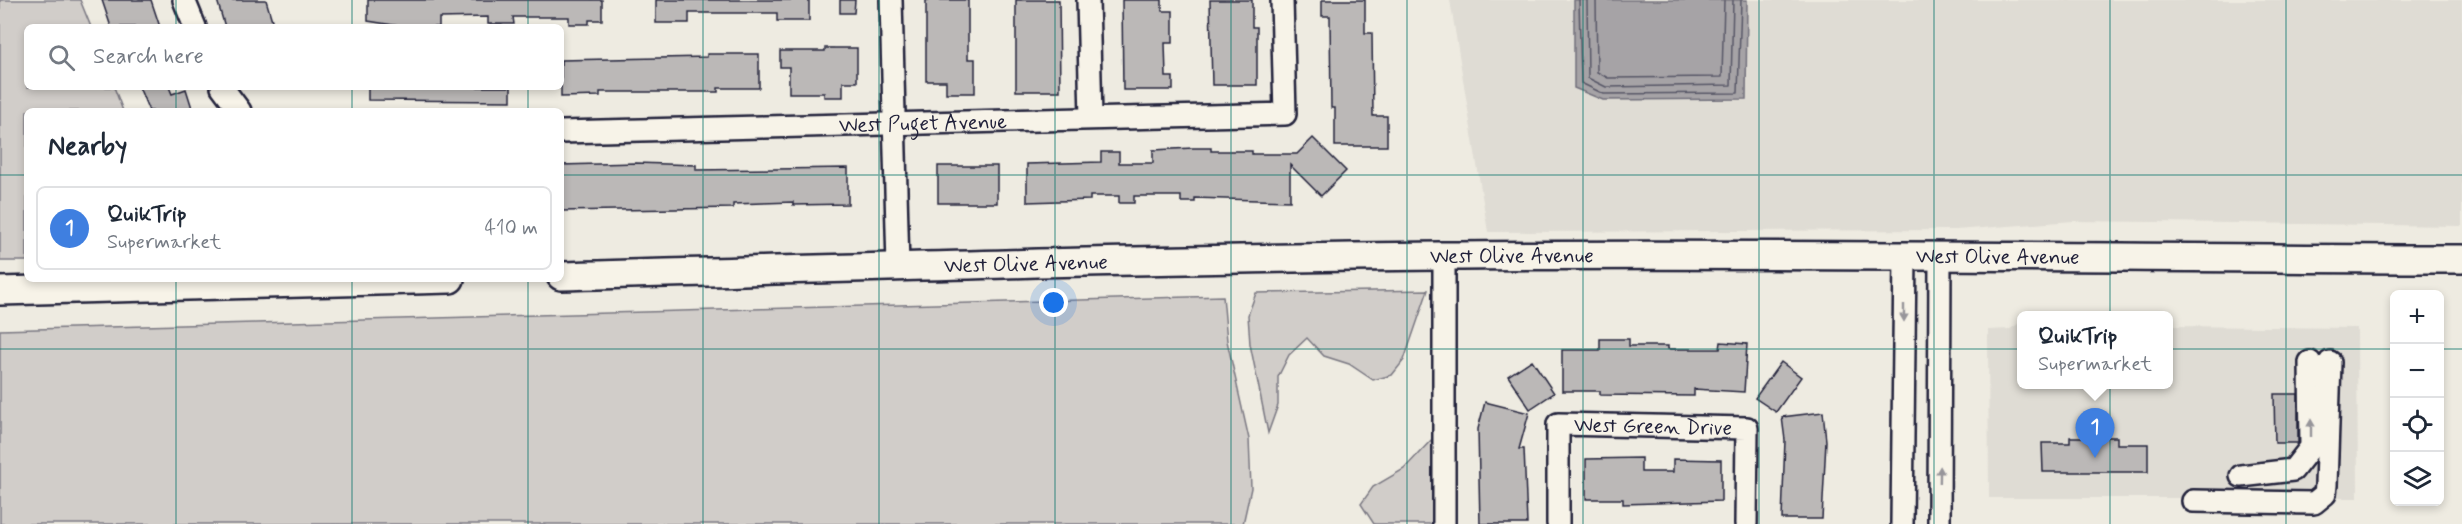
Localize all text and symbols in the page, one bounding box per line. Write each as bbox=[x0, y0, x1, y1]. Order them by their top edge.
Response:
search box bbox=[24, 24, 564, 90]
icon: search bbox=[45, 41, 78, 74]
text: Search here bbox=[93, 43, 204, 71]
street label: West Puget Avenue bbox=[839, 108, 1007, 140]
text: Nearby bbox=[48, 130, 127, 164]
text: QuikTrip bbox=[107, 201, 186, 229]
text: 1 bbox=[65, 215, 74, 242]
text: 410 m bbox=[484, 215, 538, 242]
text: Supermarket bbox=[107, 229, 221, 256]
street label: West Olive Avenue bbox=[1430, 242, 1594, 271]
street label: West Olive Avenue bbox=[1916, 243, 2080, 272]
street label: West Olive Avenue bbox=[944, 249, 1108, 281]
your location bbox=[1039, 288, 1068, 317]
map controls bbox=[2390, 290, 2444, 506]
button: + bbox=[2390, 290, 2444, 344]
one-way arrow bbox=[1899, 304, 1909, 323]
popup bbox=[2017, 311, 2173, 389]
text: QuikTrip bbox=[2038, 323, 2117, 351]
button: − bbox=[2390, 344, 2444, 398]
text: Supermarket bbox=[2038, 351, 2152, 378]
button: locate bbox=[2390, 398, 2444, 452]
pin: 1 bbox=[2076, 408, 2114, 458]
street label: West Green Drive bbox=[1574, 411, 1732, 443]
one-way arrow bbox=[2306, 418, 2316, 437]
button: layers bbox=[2390, 452, 2444, 506]
one-way arrow bbox=[1935, 466, 1945, 485]

